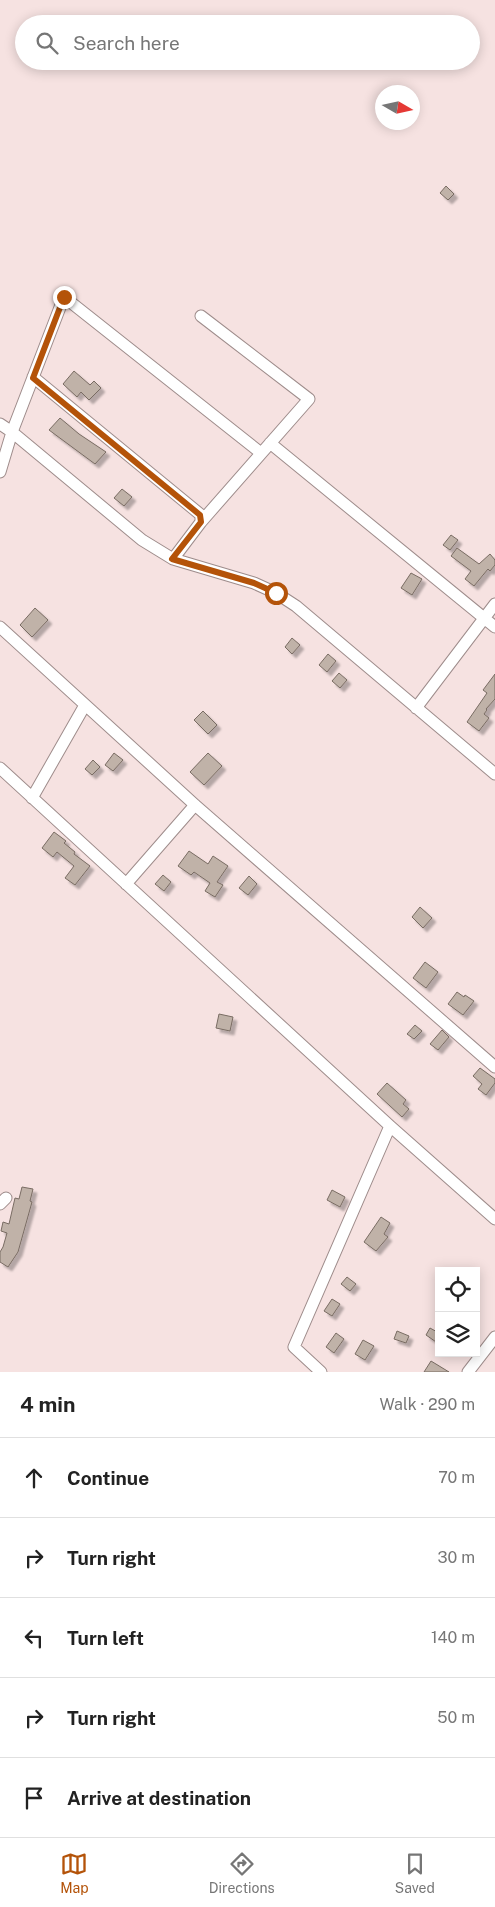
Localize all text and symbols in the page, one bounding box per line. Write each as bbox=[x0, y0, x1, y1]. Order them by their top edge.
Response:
search box bbox=[15, 15, 480, 70]
icon: search bbox=[33, 29, 61, 57]
text: Search here bbox=[73, 32, 180, 54]
north arrow bbox=[375, 85, 420, 130]
route end bbox=[53, 286, 76, 309]
route start bbox=[265, 582, 288, 605]
map controls bbox=[435, 1267, 480, 1357]
button: locate bbox=[435, 1267, 480, 1312]
button: layers bbox=[435, 1312, 480, 1357]
text: 4 min bbox=[20, 1392, 75, 1417]
text: Walk · 290 m bbox=[380, 1395, 475, 1414]
icon: ahead bbox=[20, 1464, 48, 1492]
text: Continue bbox=[67, 1467, 149, 1489]
text: 70 m bbox=[438, 1468, 475, 1487]
icon: right bbox=[20, 1544, 48, 1572]
text: Turn right bbox=[67, 1547, 156, 1569]
text: 30 m bbox=[438, 1548, 475, 1567]
icon: left bbox=[20, 1624, 48, 1652]
text: Turn left bbox=[67, 1627, 144, 1649]
text: 140 m bbox=[431, 1628, 475, 1647]
icon: right bbox=[20, 1704, 48, 1732]
text: Turn right bbox=[67, 1707, 156, 1729]
text: 50 m bbox=[437, 1708, 475, 1727]
icon: arrive bbox=[20, 1784, 48, 1812]
text: Arrive at destination bbox=[67, 1787, 251, 1809]
tab: Map bbox=[60, 1850, 89, 1896]
tab: Directions bbox=[209, 1850, 275, 1896]
tab: Saved bbox=[395, 1850, 435, 1896]

